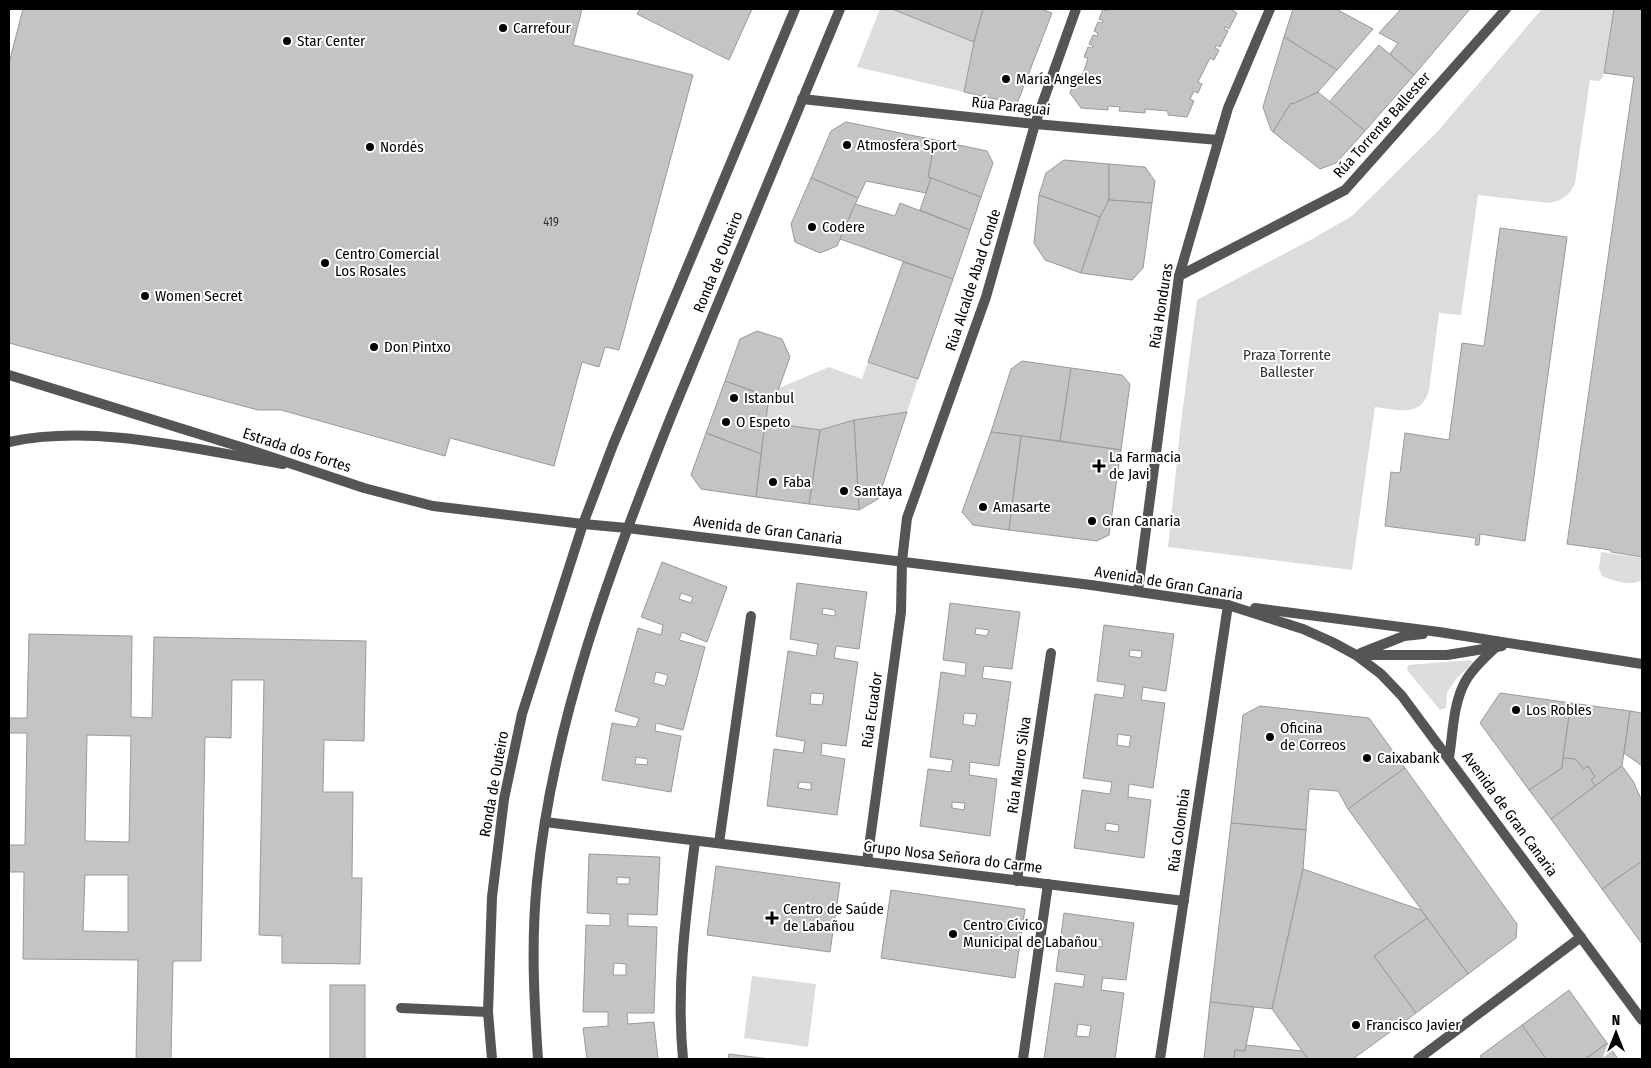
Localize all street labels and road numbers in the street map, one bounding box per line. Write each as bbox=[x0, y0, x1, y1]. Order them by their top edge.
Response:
street label: Rúa Torrente Ballester bbox=[1330, 68, 1435, 182]
street label: Rúa Paraguai bbox=[971, 93, 1051, 119]
street label: Rúa Alcalde Abad Conde bbox=[942, 207, 1004, 353]
street label: Ronda de Outeiro bbox=[690, 209, 747, 315]
street label: Rúa Honduras bbox=[1145, 262, 1177, 350]
street label: Estrada dos Fortes bbox=[241, 424, 353, 476]
street label: Avenida de Gran Canaria bbox=[692, 512, 844, 548]
street label: Avenida de Gran Canaria bbox=[1093, 562, 1245, 604]
street label: Rúa Ecuador bbox=[858, 670, 886, 749]
street label: Rúa Mauro Silva bbox=[1003, 715, 1035, 815]
street label: Ronda de Outeiro bbox=[476, 729, 512, 838]
street label: Avenida de Gran Canaria bbox=[1459, 748, 1561, 880]
street label: Rúa Colombia bbox=[1164, 787, 1194, 873]
street label: Grupo Nosa Señora do Carme bbox=[863, 837, 1043, 877]

